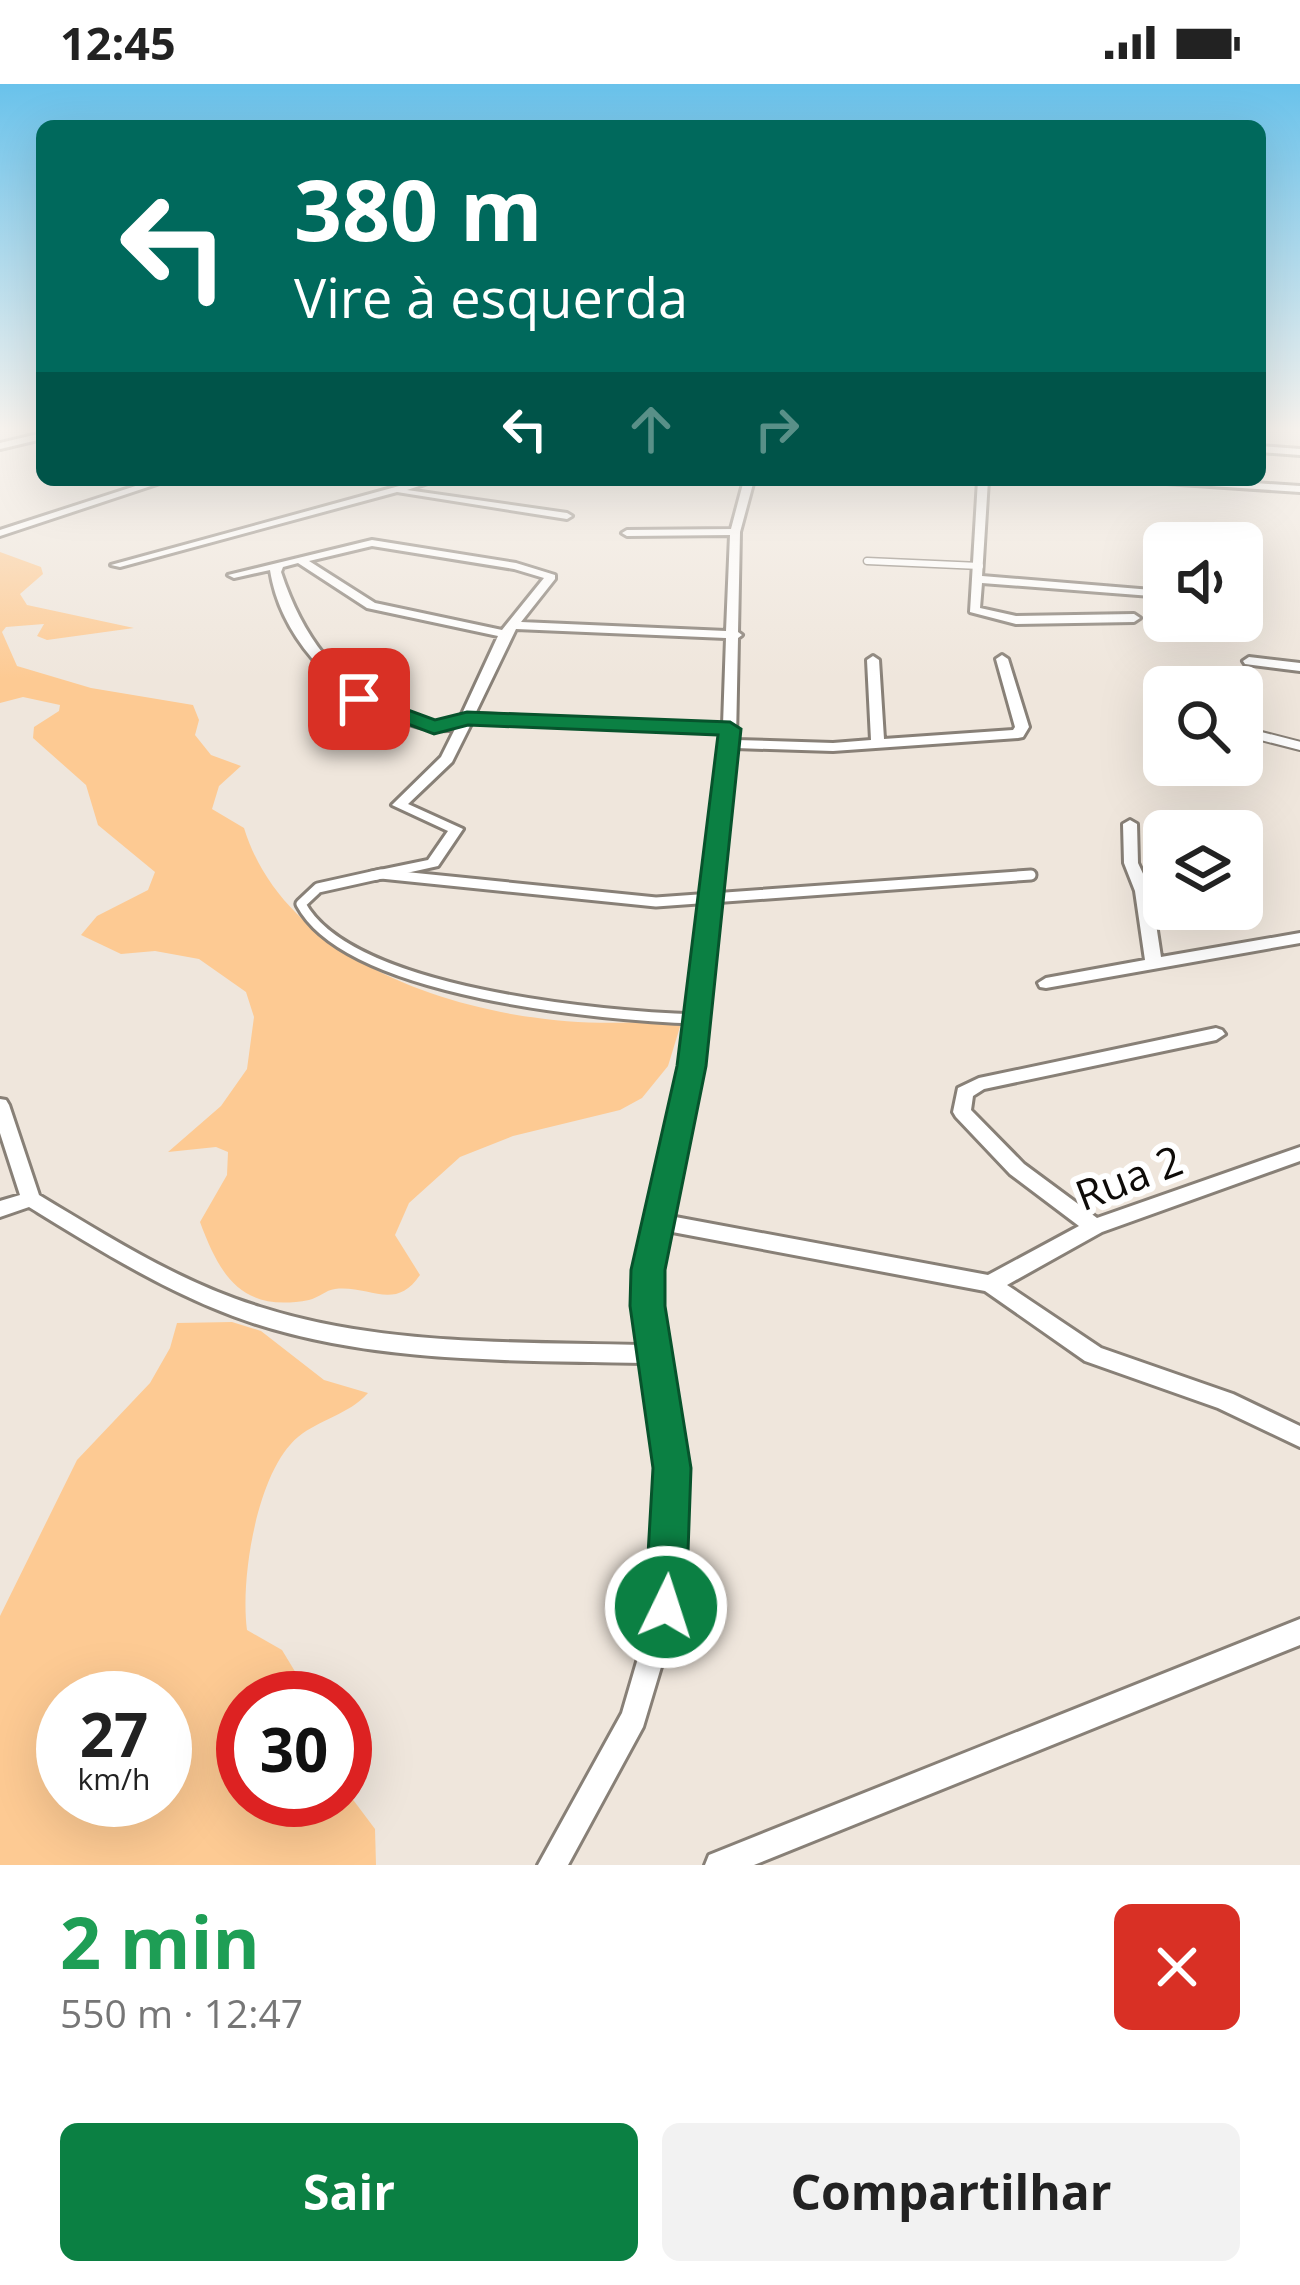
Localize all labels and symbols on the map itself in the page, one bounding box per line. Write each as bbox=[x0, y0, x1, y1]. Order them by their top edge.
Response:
pin bbox=[308, 648, 410, 750]
street label: Rua 2 bbox=[1067, 1130, 1190, 1223]
position arrow bbox=[603, 1544, 729, 1670]
speed limit sign: 30 bbox=[216, 1671, 372, 1827]

